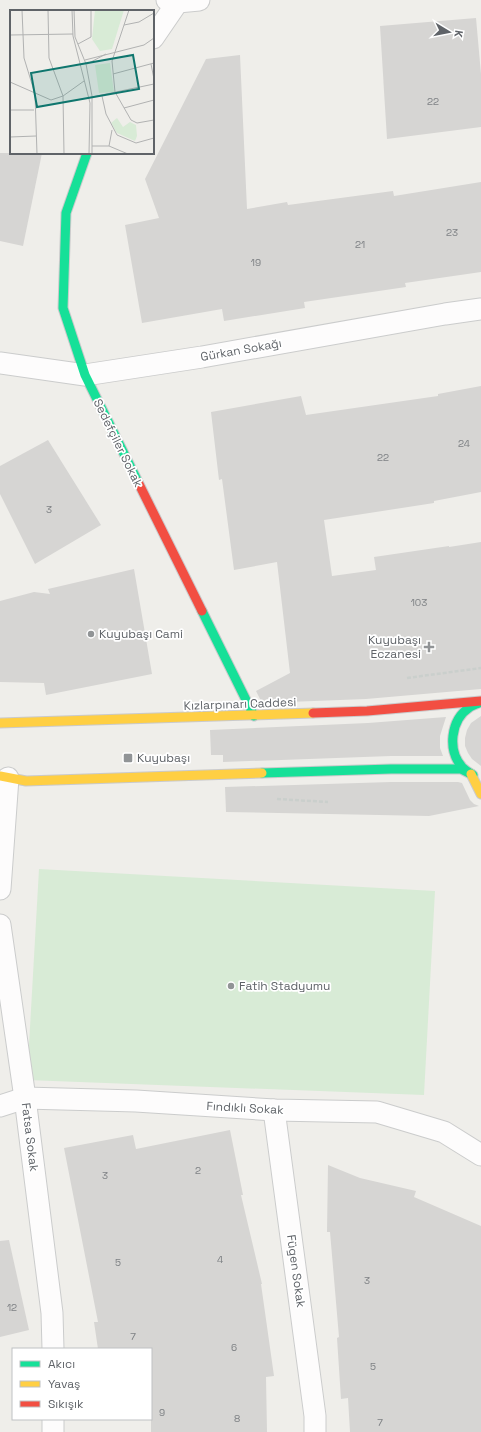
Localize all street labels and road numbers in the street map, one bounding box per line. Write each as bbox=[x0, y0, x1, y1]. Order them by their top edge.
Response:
street label: Gürkan Sokağı bbox=[199, 335, 283, 365]
street label: Sedefçiler Sokak bbox=[90, 396, 147, 490]
street label: Kızlarpınarı Caddesi bbox=[183, 694, 297, 714]
street label: Fındıklı Sokak bbox=[206, 1098, 285, 1118]
street label: Fatsa Sokak bbox=[18, 1102, 42, 1173]
street label: Fügen Sokak bbox=[283, 1233, 309, 1309]

